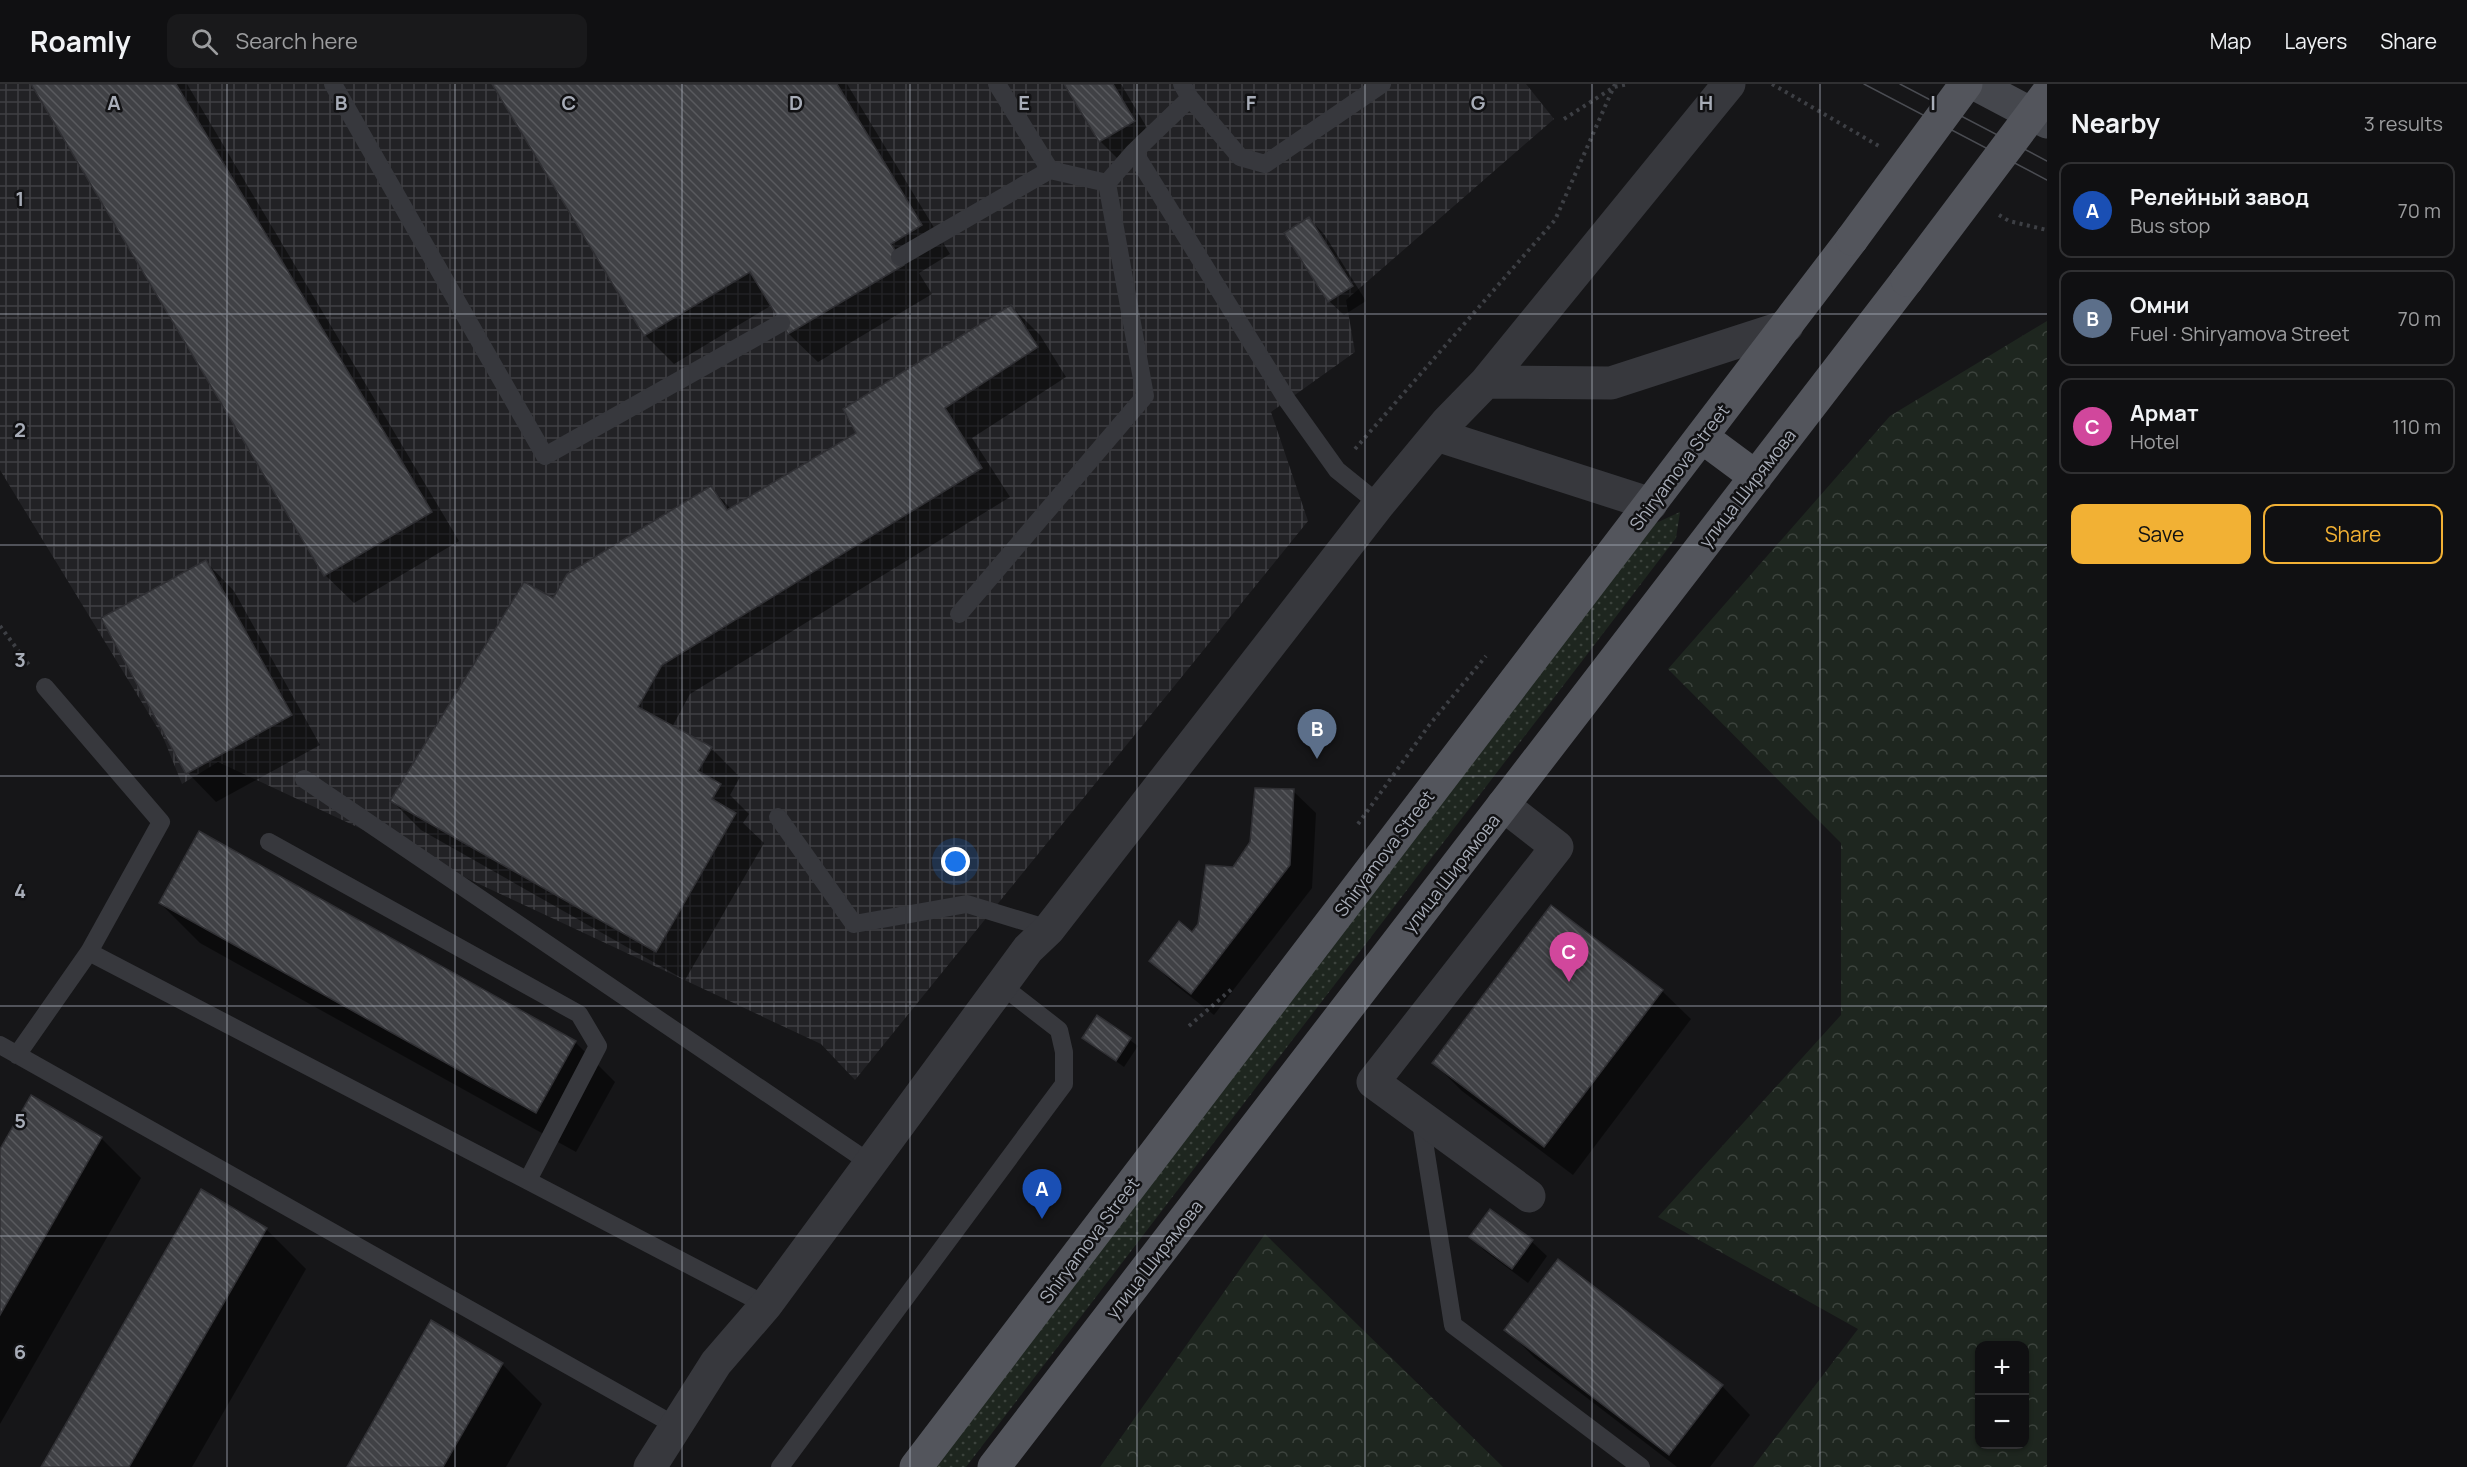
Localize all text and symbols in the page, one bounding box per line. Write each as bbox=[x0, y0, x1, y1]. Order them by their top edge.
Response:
search box bbox=[167, 14, 587, 68]
text: Roamly bbox=[30, 22, 131, 60]
icon: search bbox=[188, 25, 221, 58]
text: Search here bbox=[236, 26, 358, 56]
text: Map bbox=[2210, 27, 2251, 55]
text: Layers bbox=[2284, 27, 2347, 55]
text: Share bbox=[2380, 27, 2437, 55]
text: A bbox=[107, 89, 121, 116]
text: B bbox=[335, 89, 348, 116]
text: C bbox=[562, 89, 576, 116]
text: D bbox=[789, 89, 803, 116]
text: E bbox=[1018, 89, 1030, 116]
text: F bbox=[1246, 89, 1257, 116]
text: G bbox=[1471, 89, 1486, 116]
text: H bbox=[1699, 89, 1713, 116]
text: I bbox=[1930, 89, 1936, 116]
text: Nearby bbox=[2071, 105, 2160, 141]
text: 3 results bbox=[2364, 110, 2443, 137]
text: Релейный завод bbox=[2130, 182, 2309, 212]
text: 1 bbox=[16, 185, 24, 212]
text: A bbox=[2086, 197, 2099, 224]
text: 70 m bbox=[2398, 197, 2441, 224]
text: Bus stop bbox=[2130, 212, 2210, 239]
text: Омни bbox=[2130, 290, 2190, 320]
text: B bbox=[2086, 305, 2099, 332]
text: 70 m bbox=[2398, 305, 2441, 332]
text: Fuel · Shiryamova Street bbox=[2130, 320, 2350, 347]
text: Армат bbox=[2130, 398, 2199, 428]
street label: Shiryamova Street bbox=[1624, 399, 1734, 535]
text: C bbox=[2085, 413, 2100, 440]
text: 110 m bbox=[2392, 413, 2441, 440]
text: 2 bbox=[14, 416, 26, 443]
street label: улица Ширямова bbox=[1693, 424, 1801, 552]
text: Hotel bbox=[2130, 428, 2180, 455]
button: Save bbox=[2071, 504, 2251, 564]
button: Share bbox=[2263, 504, 2443, 564]
text: 3 bbox=[14, 646, 26, 673]
pin: B bbox=[1298, 710, 1336, 759]
street label: Shiryamova Street bbox=[1329, 785, 1439, 921]
street label: улица Ширямова bbox=[1397, 809, 1505, 937]
your location bbox=[941, 847, 970, 876]
text: 4 bbox=[14, 877, 26, 904]
pin: C bbox=[1550, 932, 1588, 982]
text: 5 bbox=[14, 1107, 26, 1134]
pin: A bbox=[1022, 1170, 1062, 1219]
street label: Shiryamova Street bbox=[1034, 1172, 1144, 1308]
street label: улица Ширямова bbox=[1100, 1195, 1208, 1323]
text: 6 bbox=[14, 1338, 26, 1365]
map controls bbox=[1975, 1341, 2029, 1449]
button: + bbox=[1975, 1341, 2029, 1395]
button: − bbox=[1975, 1395, 2029, 1449]

